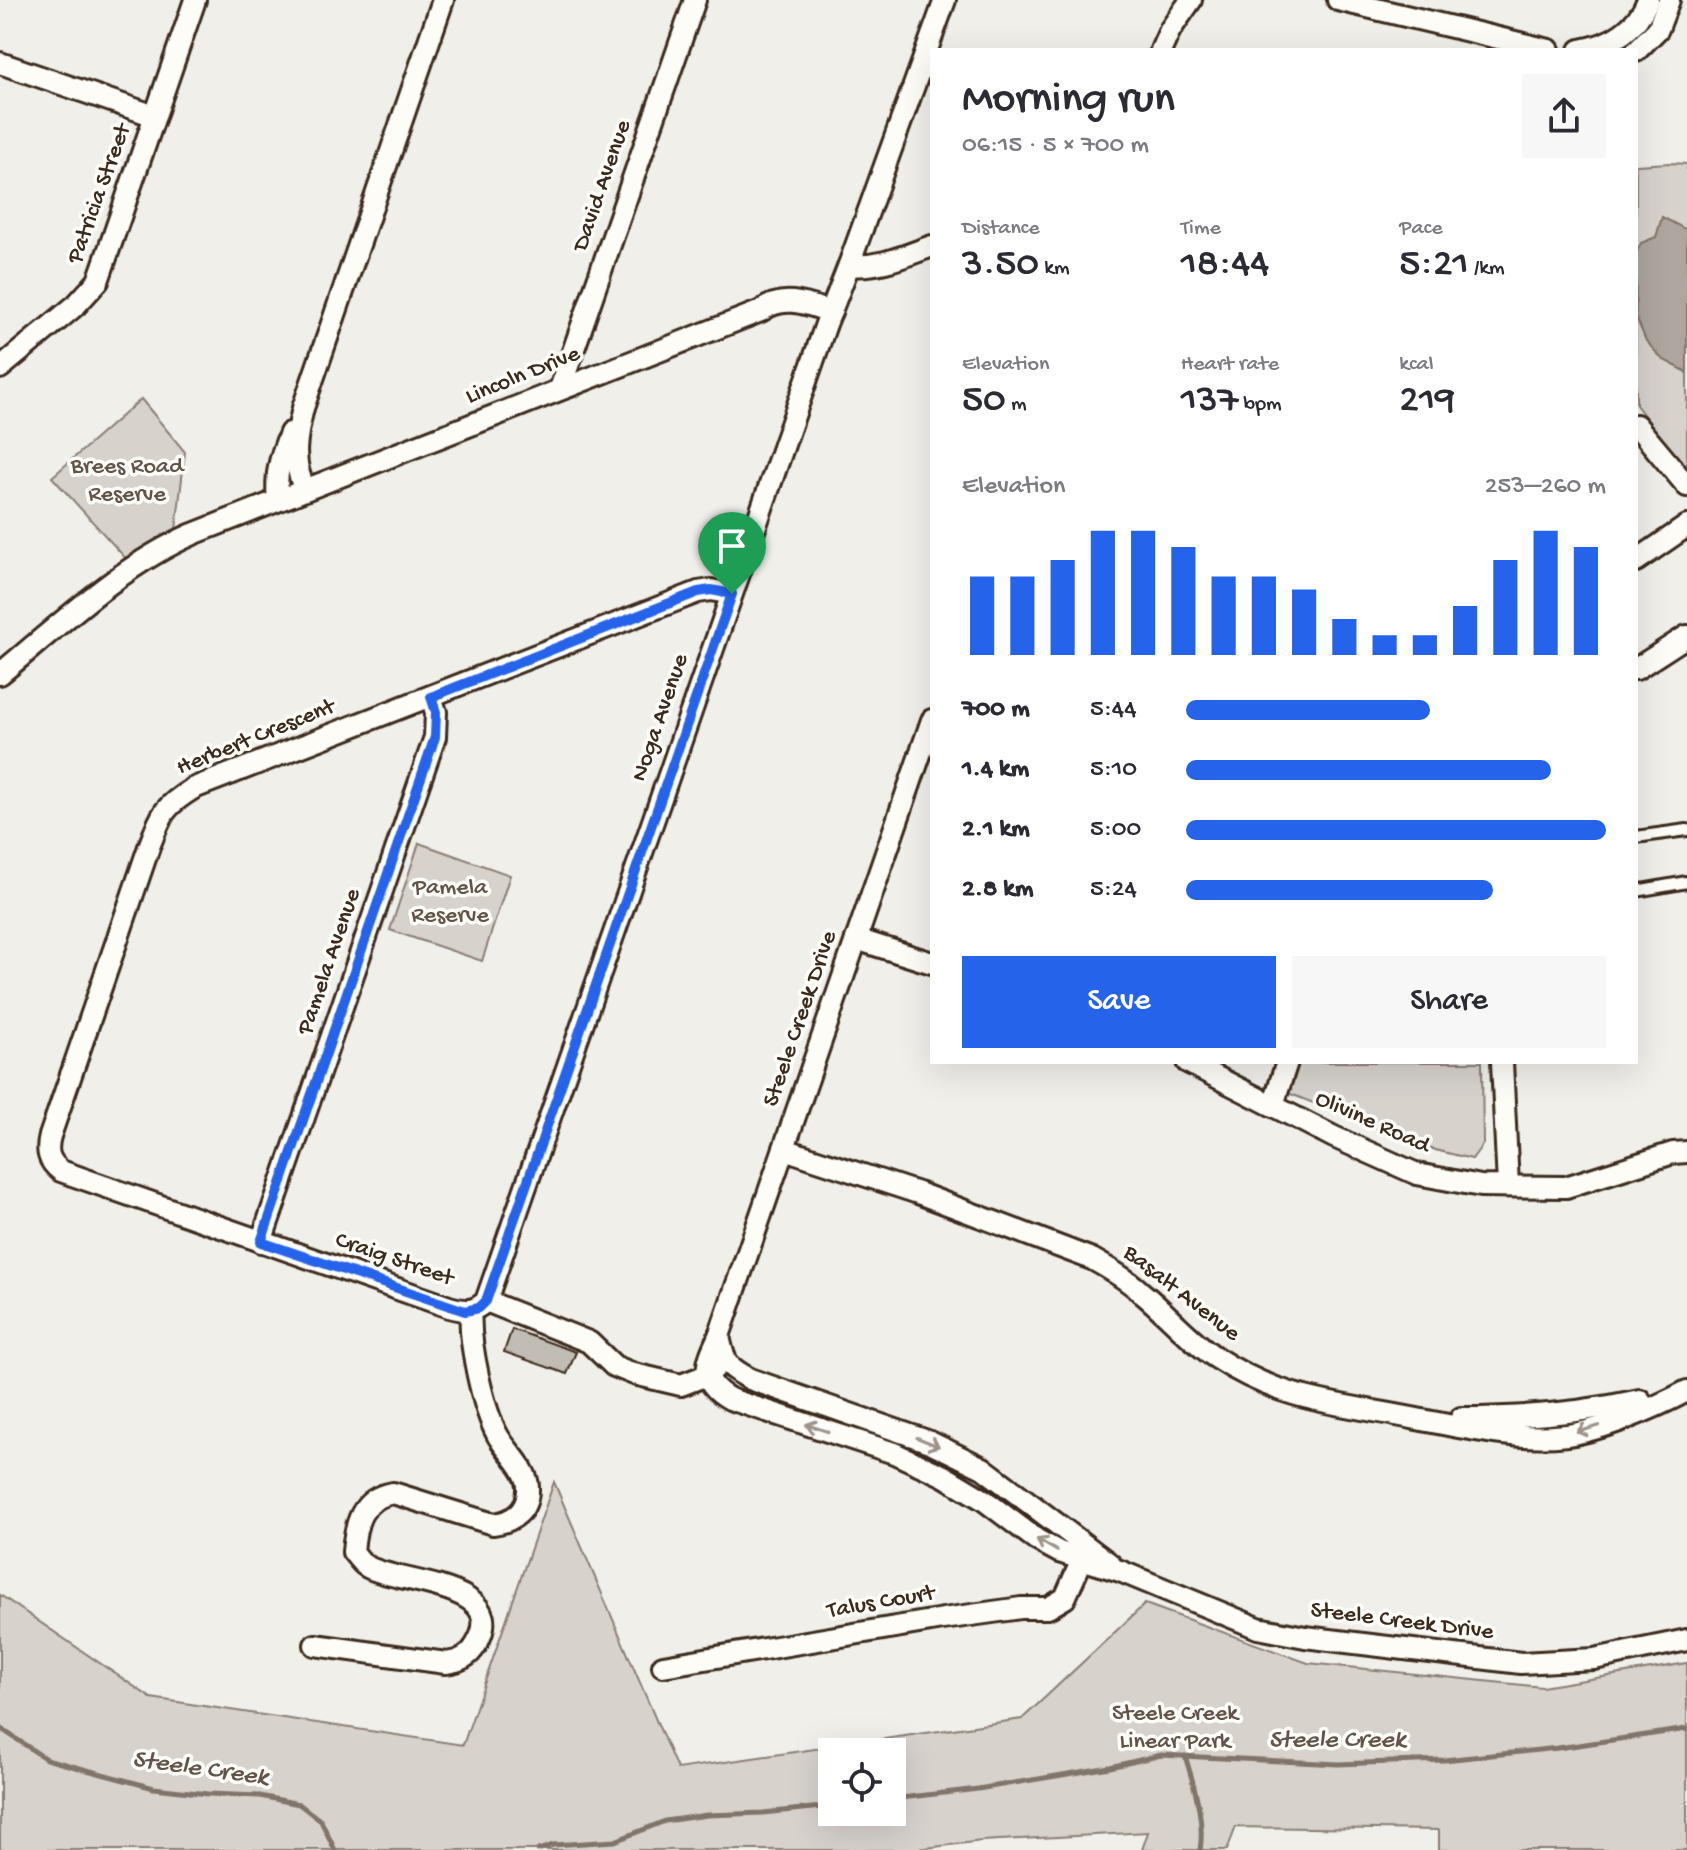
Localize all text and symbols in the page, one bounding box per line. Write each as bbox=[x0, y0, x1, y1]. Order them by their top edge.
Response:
button: share bbox=[1522, 74, 1606, 158]
text: Morning run bbox=[962, 75, 1175, 127]
street label: David Avenue bbox=[566, 116, 639, 257]
street label: Patricia Street bbox=[61, 118, 139, 269]
text: 06:15 · 5 × 700 m bbox=[962, 131, 1149, 162]
text: Distance bbox=[962, 216, 1040, 242]
text: Time bbox=[1181, 216, 1221, 242]
text: Pace bbox=[1399, 216, 1443, 242]
text: 3.50 bbox=[962, 242, 1039, 289]
text: 18:44 bbox=[1181, 242, 1269, 289]
text: 5:21 bbox=[1399, 242, 1469, 289]
text: km bbox=[1039, 256, 1070, 282]
text: /km bbox=[1469, 256, 1505, 282]
street label: Lincoln Drive bbox=[462, 340, 585, 412]
text: Elevation bbox=[962, 352, 1049, 378]
text: Heart rate bbox=[1181, 352, 1279, 378]
text: kcal bbox=[1399, 352, 1434, 378]
text: 50 bbox=[962, 378, 1006, 425]
text: 137 bbox=[1181, 378, 1238, 425]
text: 219 bbox=[1399, 378, 1455, 425]
text: m bbox=[1006, 392, 1027, 418]
text: bpm bbox=[1238, 392, 1282, 418]
park label: Brees Road Reserve bbox=[70, 453, 185, 510]
text: Elevation bbox=[962, 472, 1065, 503]
text: 253–260 m bbox=[1485, 472, 1606, 503]
pin bbox=[698, 512, 766, 594]
icon: arrive bbox=[710, 524, 754, 568]
street label: Noga Avenue bbox=[626, 650, 697, 786]
street label: Herbert Crescent bbox=[173, 692, 341, 783]
text: 700 m bbox=[962, 695, 1030, 726]
text: 5:44 bbox=[1090, 695, 1136, 726]
text: 1.4 km bbox=[962, 755, 1029, 786]
text: 5:10 bbox=[1090, 755, 1137, 786]
text: 2.1 km bbox=[962, 815, 1030, 846]
text: 5:00 bbox=[1090, 815, 1141, 846]
park label: Pamela Reserve bbox=[411, 874, 489, 931]
text: 2.8 km bbox=[962, 875, 1033, 906]
text: 5:24 bbox=[1090, 875, 1137, 906]
street label: Pamela Avenue bbox=[291, 885, 369, 1040]
street label: Steele Creek Drive bbox=[757, 927, 845, 1111]
button: Save bbox=[962, 956, 1276, 1048]
button: Share bbox=[1292, 956, 1606, 1048]
street label: Olivine Road bbox=[1310, 1085, 1436, 1162]
street label: Craig Street bbox=[331, 1226, 459, 1295]
street label: Basalt Avenue bbox=[1116, 1239, 1246, 1349]
one-way arrow bbox=[805, 1419, 830, 1434]
one-way arrow bbox=[1576, 1422, 1602, 1437]
one-way arrow bbox=[915, 1435, 940, 1450]
one-way arrow bbox=[1035, 1537, 1059, 1552]
street label: Talus Court bbox=[823, 1579, 939, 1627]
street label: Steele Creek Drive bbox=[1309, 1596, 1496, 1648]
park label: Steele Creek Linear Park bbox=[1112, 1700, 1240, 1757]
water label: Steele Creek bbox=[1269, 1726, 1408, 1757]
map controls bbox=[818, 1738, 906, 1826]
button: locate bbox=[818, 1738, 906, 1826]
water label: Steele Creek bbox=[130, 1745, 272, 1795]

